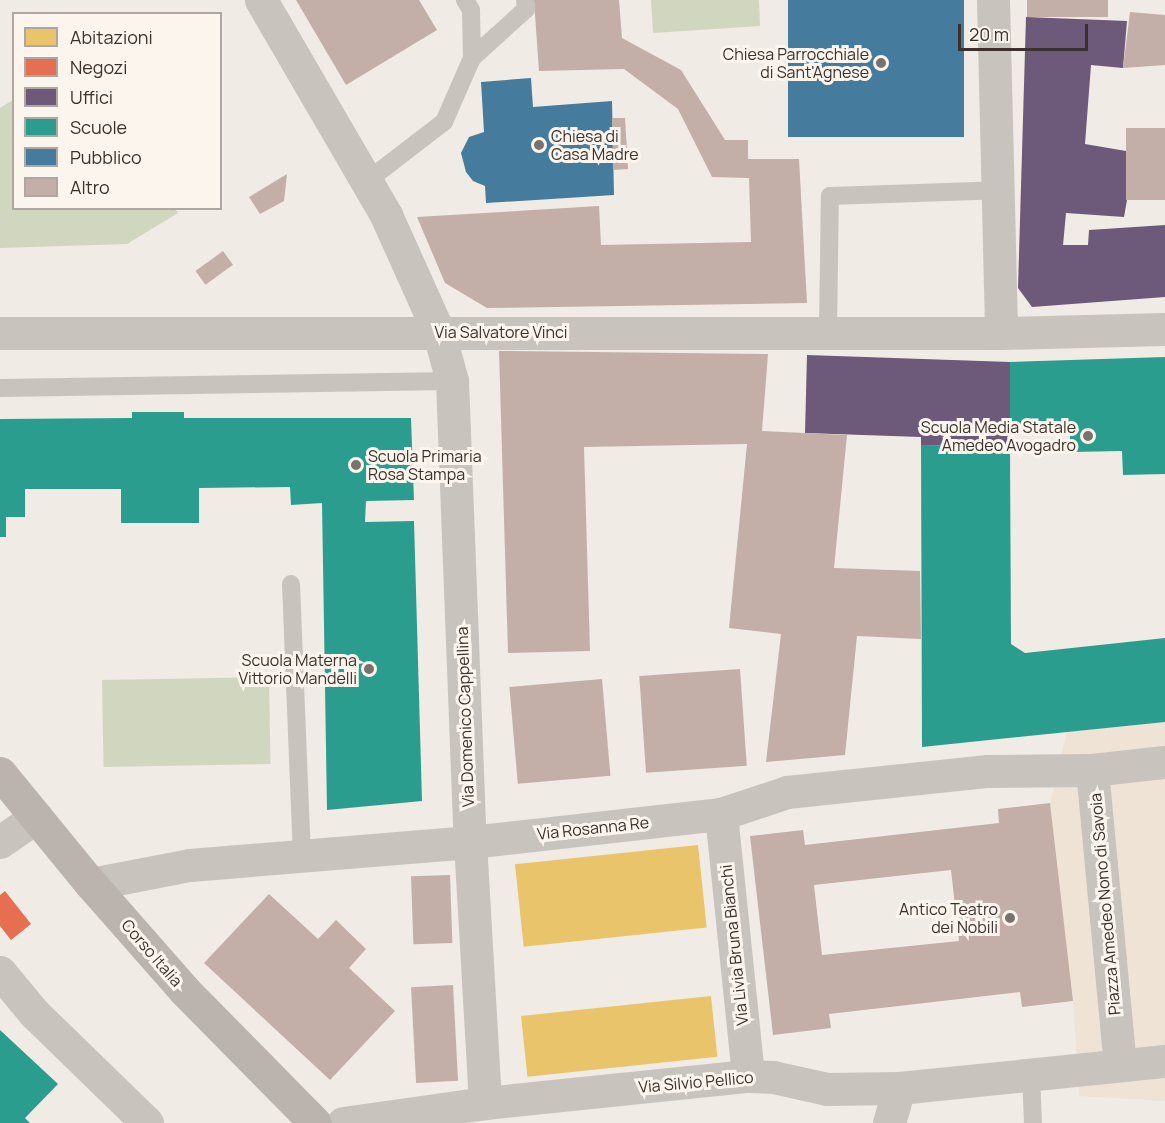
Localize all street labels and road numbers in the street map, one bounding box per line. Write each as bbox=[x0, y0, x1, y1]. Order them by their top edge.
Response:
street label: Via Salvatore Vinci bbox=[435, 322, 567, 342]
street label: Via Domenico Cappellina bbox=[452, 626, 478, 808]
street label: Piazza Amedeo Nono di Savoia bbox=[1086, 792, 1124, 1016]
street label: Via Rosanna Re bbox=[536, 813, 650, 843]
street label: Via Livia Bruna Bianchi bbox=[716, 864, 752, 1026]
street label: Corso Italia bbox=[118, 915, 186, 991]
street label: Via Silvio Pellico bbox=[638, 1067, 754, 1097]

